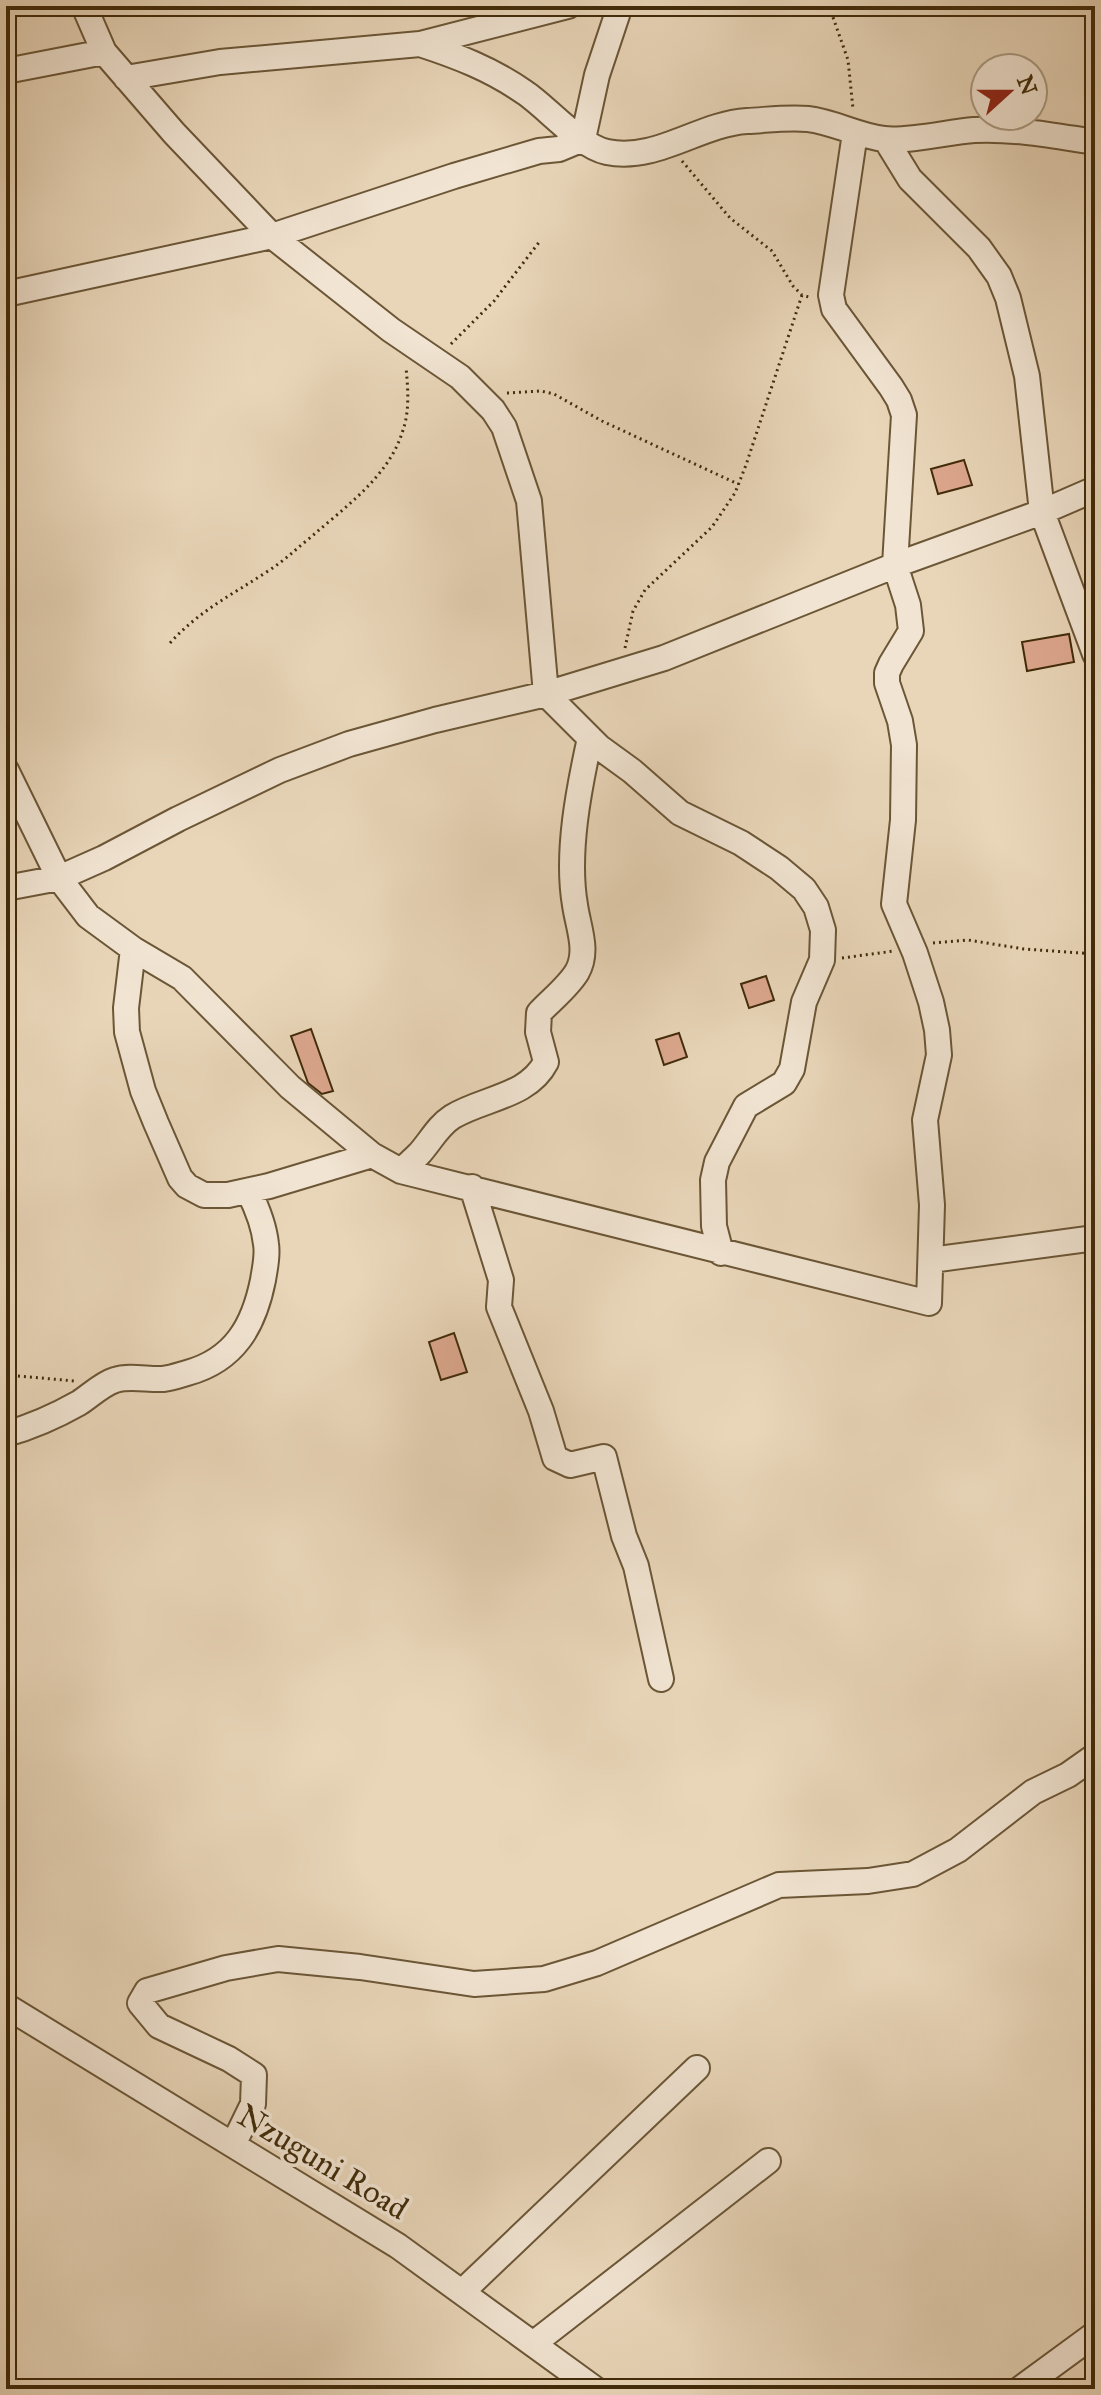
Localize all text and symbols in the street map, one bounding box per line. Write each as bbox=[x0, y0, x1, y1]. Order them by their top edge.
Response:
north arrow bbox=[969, 52, 1049, 132]
text: N bbox=[1011, 71, 1043, 99]
street label: Nzuguni Road bbox=[231, 2096, 415, 2228]

